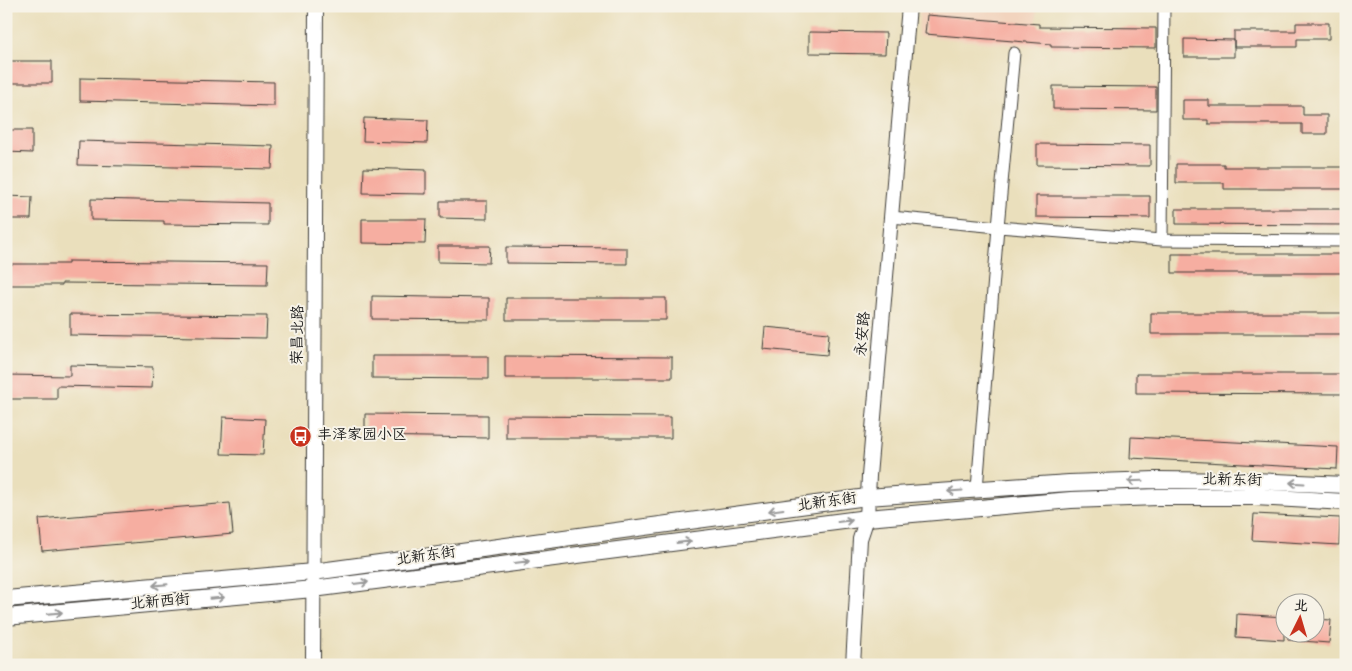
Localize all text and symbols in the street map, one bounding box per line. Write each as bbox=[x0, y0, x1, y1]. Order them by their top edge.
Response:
street label: 荣昌北路 bbox=[287, 305, 311, 365]
street label: 永安路 bbox=[851, 311, 877, 357]
bus stop icon: 丰泽家园小区 bbox=[289, 424, 313, 448]
place label: 丰泽家园小区 bbox=[317, 425, 407, 447]
street label: 北新东街 bbox=[1202, 469, 1262, 493]
one-way arrow bbox=[1127, 476, 1143, 485]
one-way arrow bbox=[1289, 478, 1305, 487]
one-way arrow bbox=[947, 486, 963, 496]
street label: 北新东街 bbox=[796, 488, 858, 518]
one-way arrow bbox=[768, 505, 784, 515]
one-way arrow bbox=[836, 516, 852, 526]
one-way arrow bbox=[675, 536, 691, 546]
street label: 北新东街 bbox=[395, 542, 457, 572]
one-way arrow bbox=[514, 557, 530, 567]
one-way arrow bbox=[353, 578, 369, 588]
one-way arrow bbox=[152, 580, 168, 590]
street label: 北新西街 bbox=[129, 589, 191, 617]
one-way arrow bbox=[208, 593, 224, 603]
north arrow bbox=[1274, 594, 1324, 644]
text: 北 bbox=[1293, 596, 1309, 618]
one-way arrow bbox=[47, 608, 63, 618]

